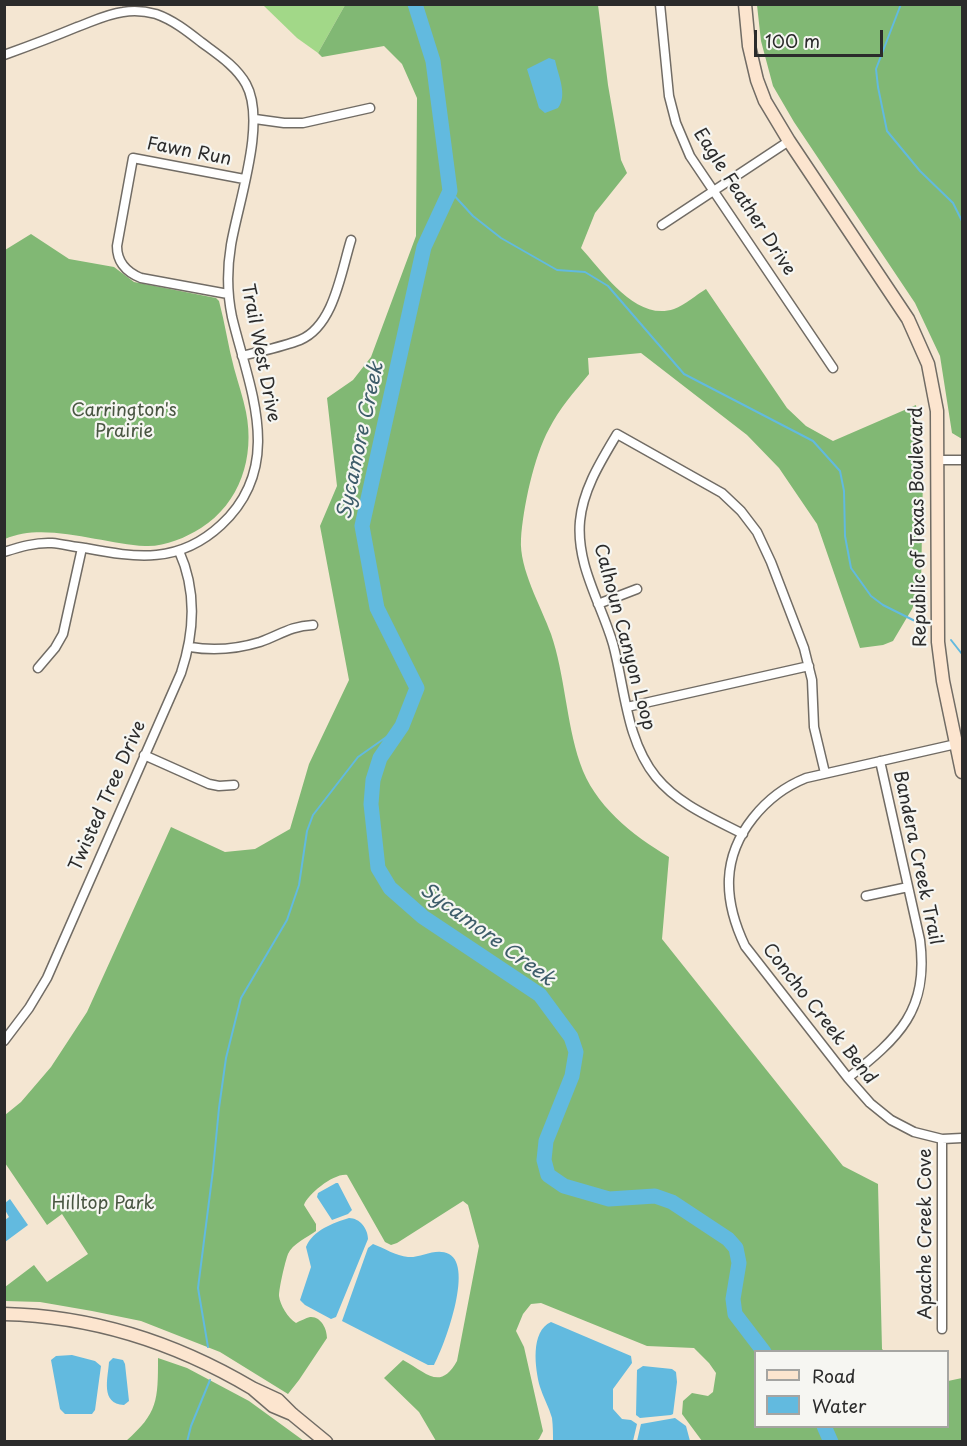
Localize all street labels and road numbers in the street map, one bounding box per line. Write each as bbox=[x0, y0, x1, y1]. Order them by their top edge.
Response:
street label: Eagle Feather Drive bbox=[688, 124, 800, 280]
street label: Fawn Run bbox=[145, 133, 233, 171]
street label: Trail West Drive bbox=[236, 282, 284, 424]
street label: Republic of Texas Boulevard bbox=[906, 407, 932, 647]
street label: Calhoun Canyon Loop bbox=[589, 541, 659, 733]
street label: Twisted Tree Drive bbox=[65, 717, 151, 875]
street label: Bandera Creek Trail bbox=[888, 769, 946, 947]
street label: Concho Creek Bend bbox=[757, 939, 881, 1089]
street label: Apache Creek Cove bbox=[915, 1148, 937, 1320]

